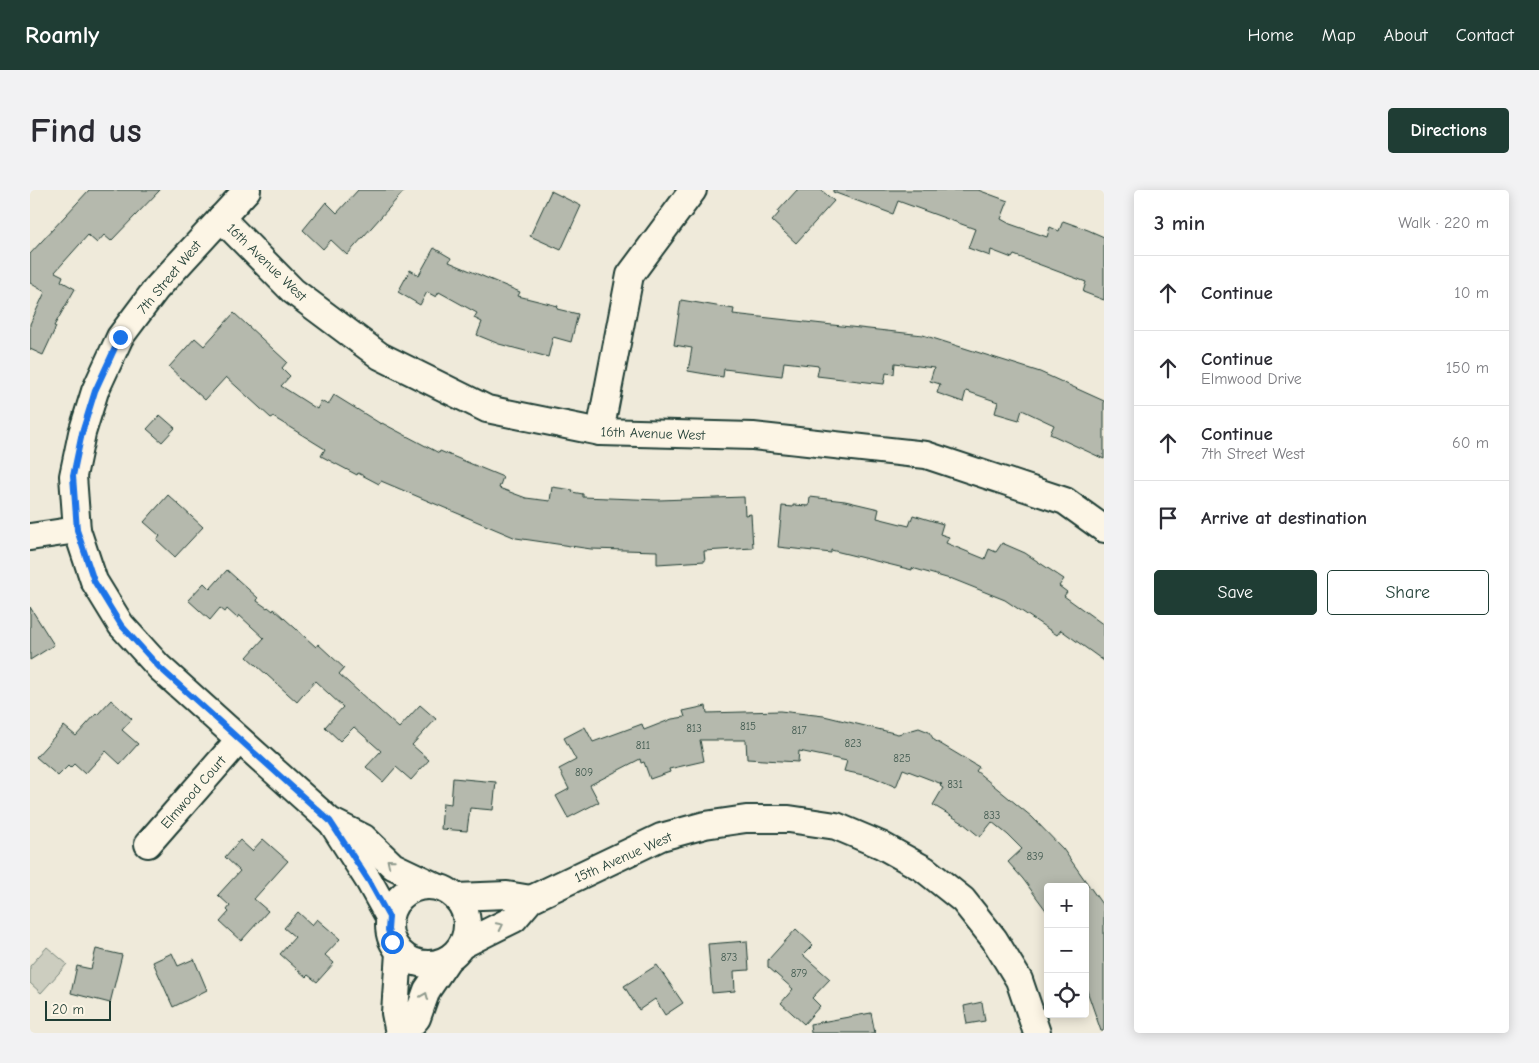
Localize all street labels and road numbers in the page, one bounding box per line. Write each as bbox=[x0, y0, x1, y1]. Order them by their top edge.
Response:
street label: 16th Avenue West bbox=[223, 220, 311, 306]
street label: 7th Street West bbox=[134, 236, 206, 317]
street label: 16th Avenue West bbox=[600, 423, 707, 444]
street label: Elmwood Court bbox=[157, 752, 230, 832]
street label: 15th Avenue West bbox=[572, 828, 675, 887]

